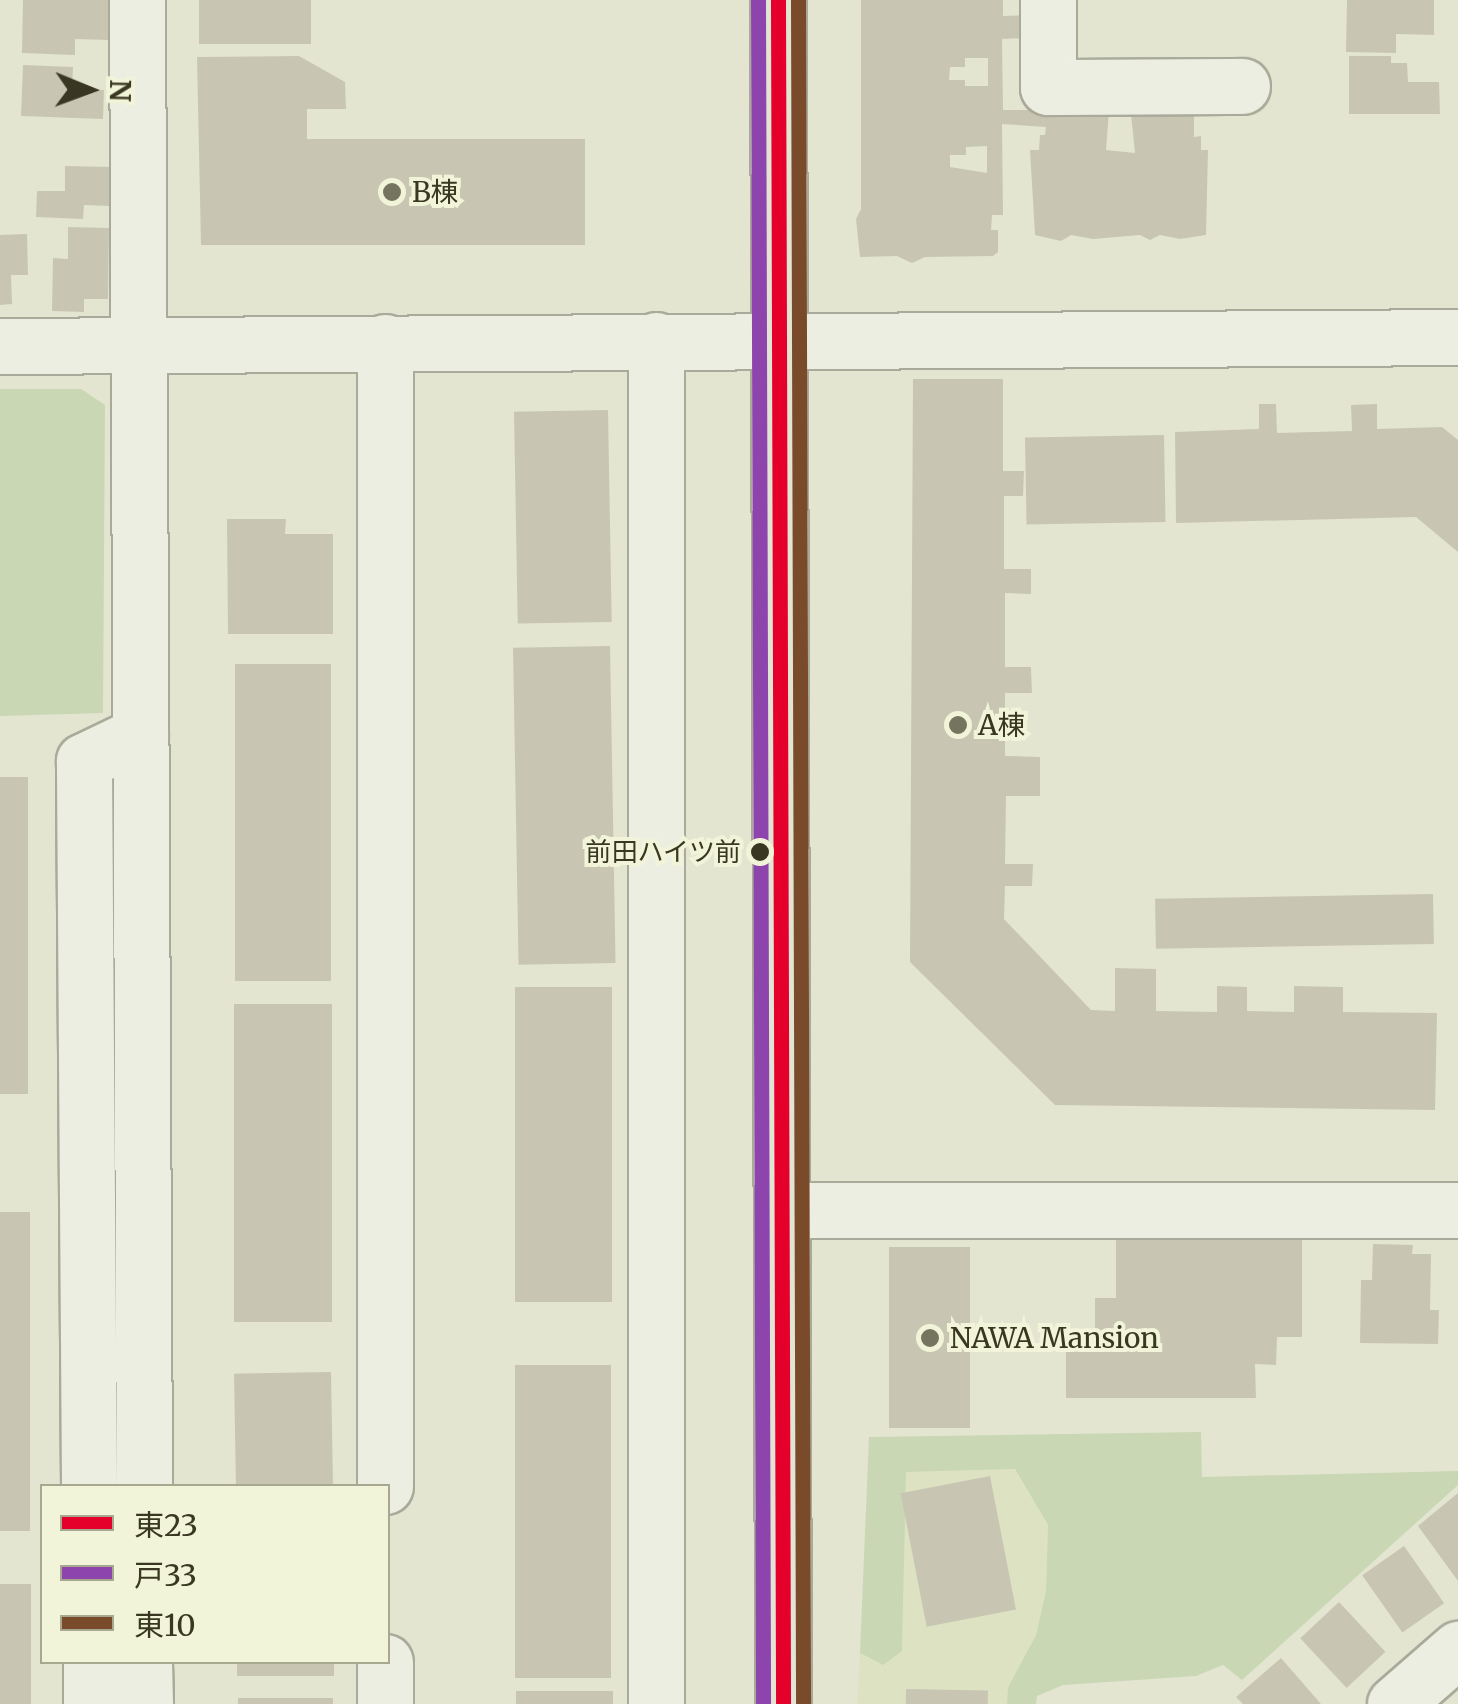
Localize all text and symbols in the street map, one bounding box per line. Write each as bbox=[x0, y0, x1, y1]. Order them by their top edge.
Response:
north arrow bbox=[40, 40, 140, 140]
text: N bbox=[102, 79, 138, 102]
place label: B棟 bbox=[412, 175, 459, 209]
marker: B棟 bbox=[381, 181, 403, 203]
place label: A棟 bbox=[978, 708, 1026, 742]
marker: A棟 bbox=[947, 714, 969, 736]
place label: 前田ハイツ前 bbox=[585, 836, 741, 868]
marker: 前田ハイツ前 bbox=[750, 842, 770, 862]
place label: NAWA Mansion bbox=[950, 1321, 1159, 1355]
marker: NAWA Mansion bbox=[919, 1327, 941, 1349]
legend bbox=[40, 1484, 390, 1664]
text: 東23 bbox=[134, 1506, 198, 1544]
text: 戸33 bbox=[134, 1556, 197, 1594]
text: 東10 bbox=[134, 1606, 196, 1644]

